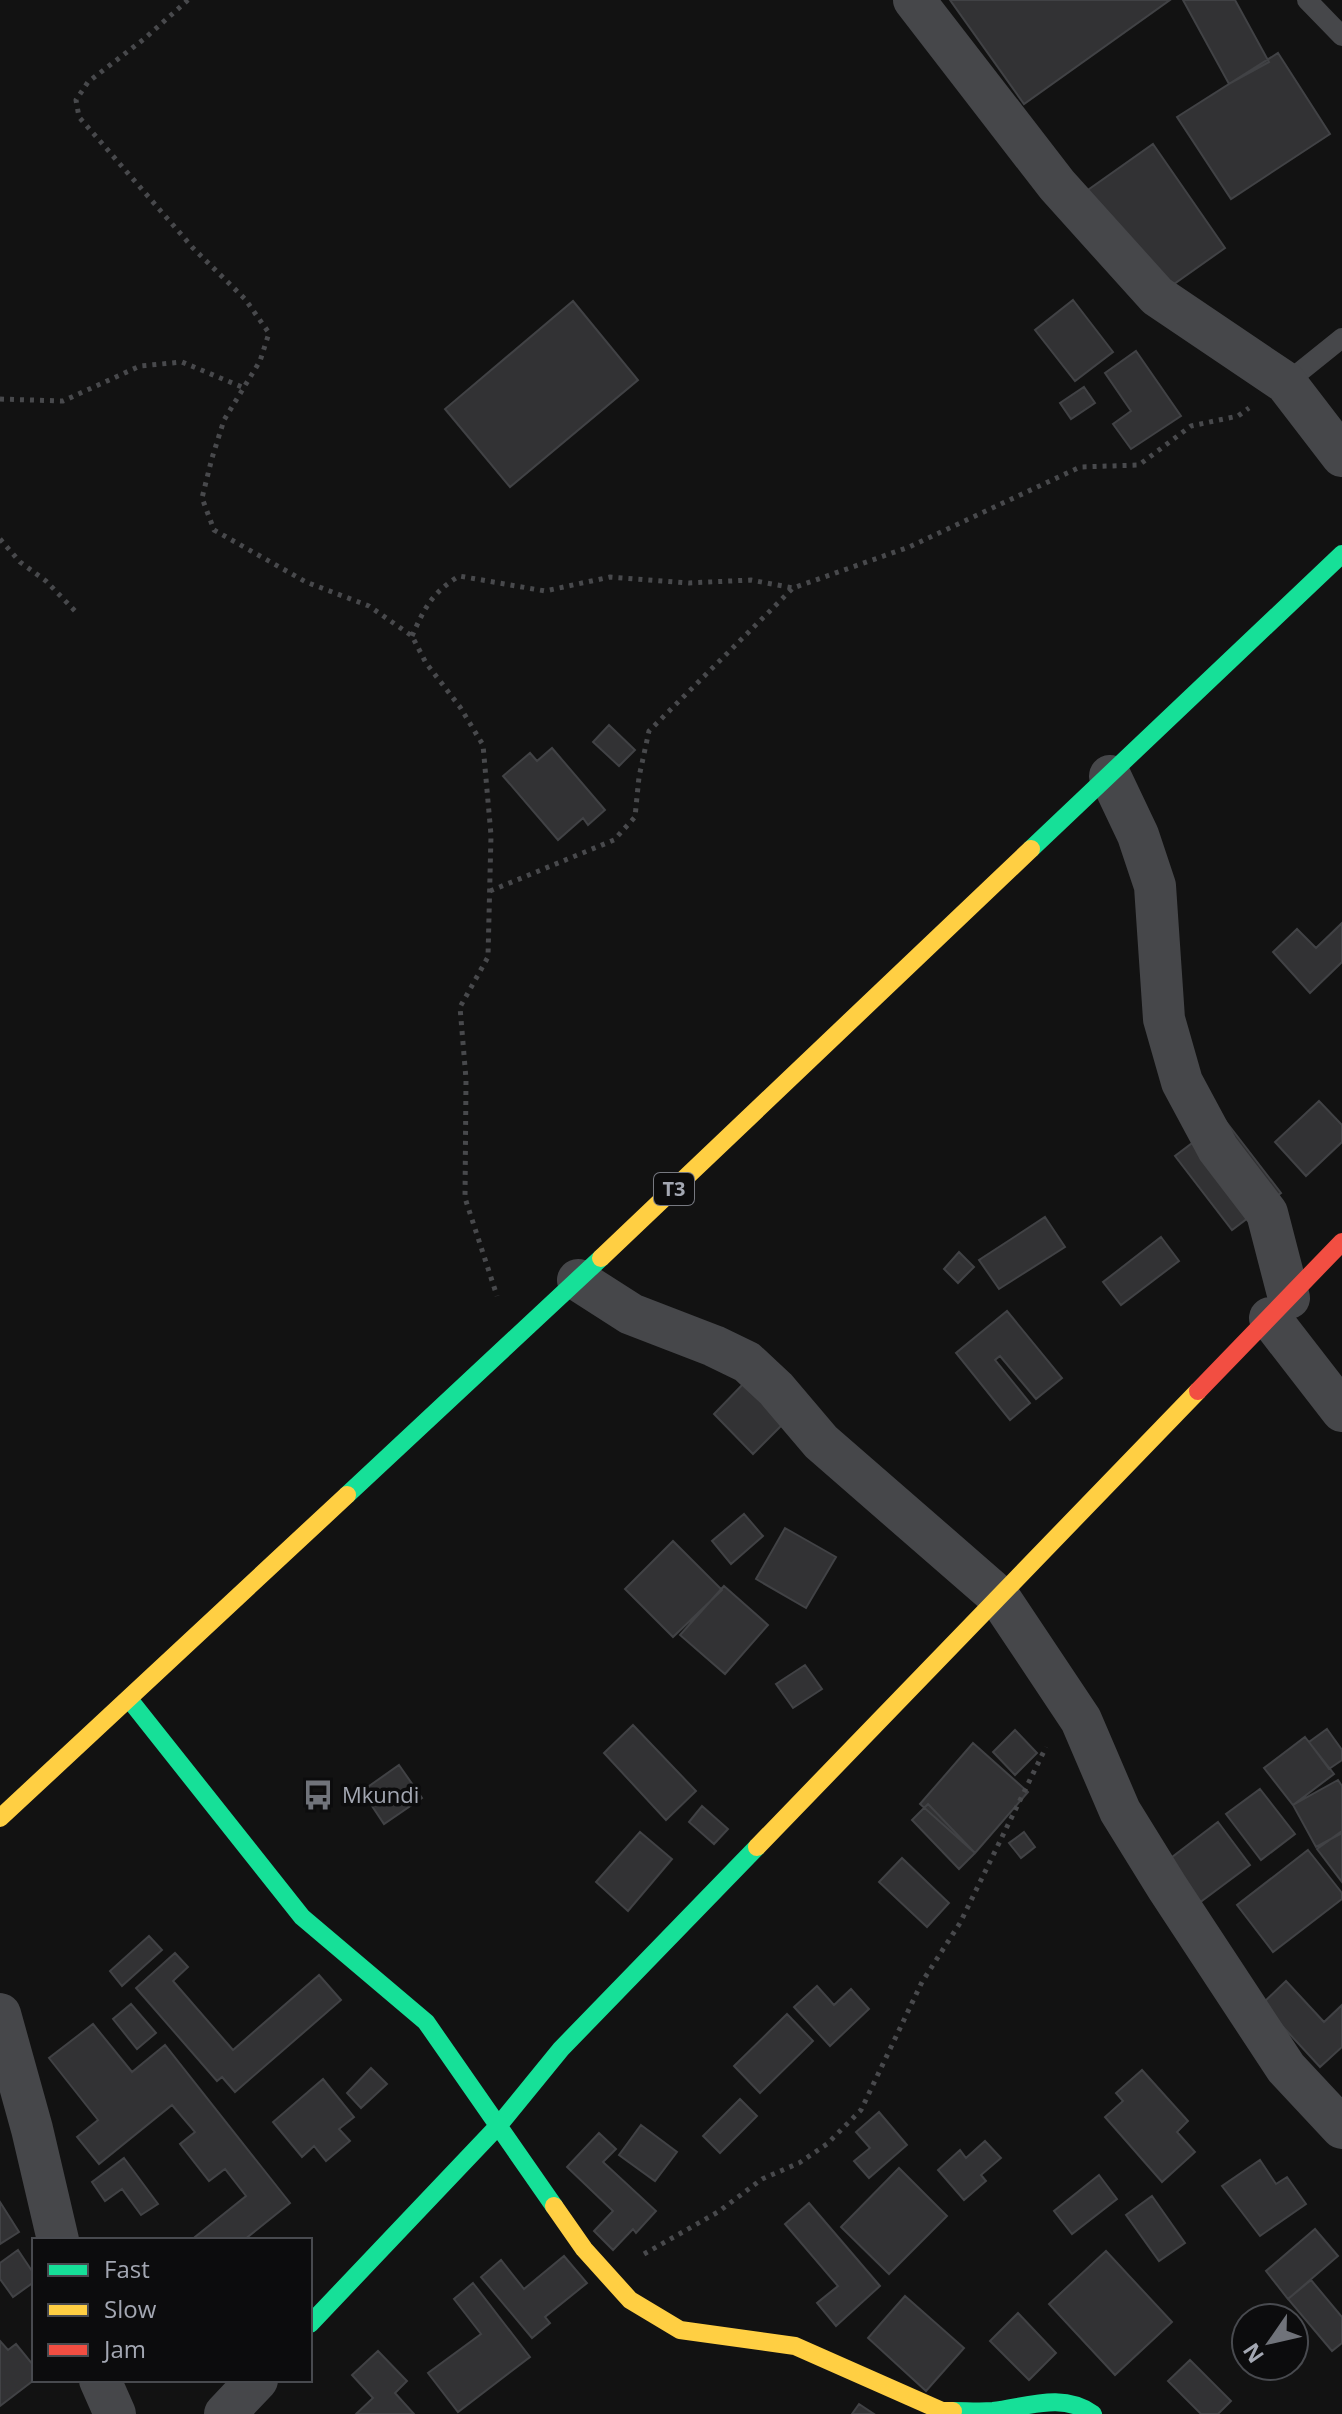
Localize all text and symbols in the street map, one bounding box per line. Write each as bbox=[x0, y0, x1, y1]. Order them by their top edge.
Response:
road number: T3 bbox=[654, 1173, 694, 1205]
bus stop icon: Mkundi bbox=[301, 1778, 335, 1812]
place label: Mkundi bbox=[342, 1779, 419, 1809]
legend bbox=[32, 2238, 312, 2382]
text: Fast bbox=[104, 2252, 150, 2285]
text: Slow bbox=[104, 2292, 157, 2325]
north arrow bbox=[1230, 2302, 1310, 2382]
text: Jam bbox=[102, 2332, 146, 2365]
text: N bbox=[1235, 2338, 1270, 2370]

